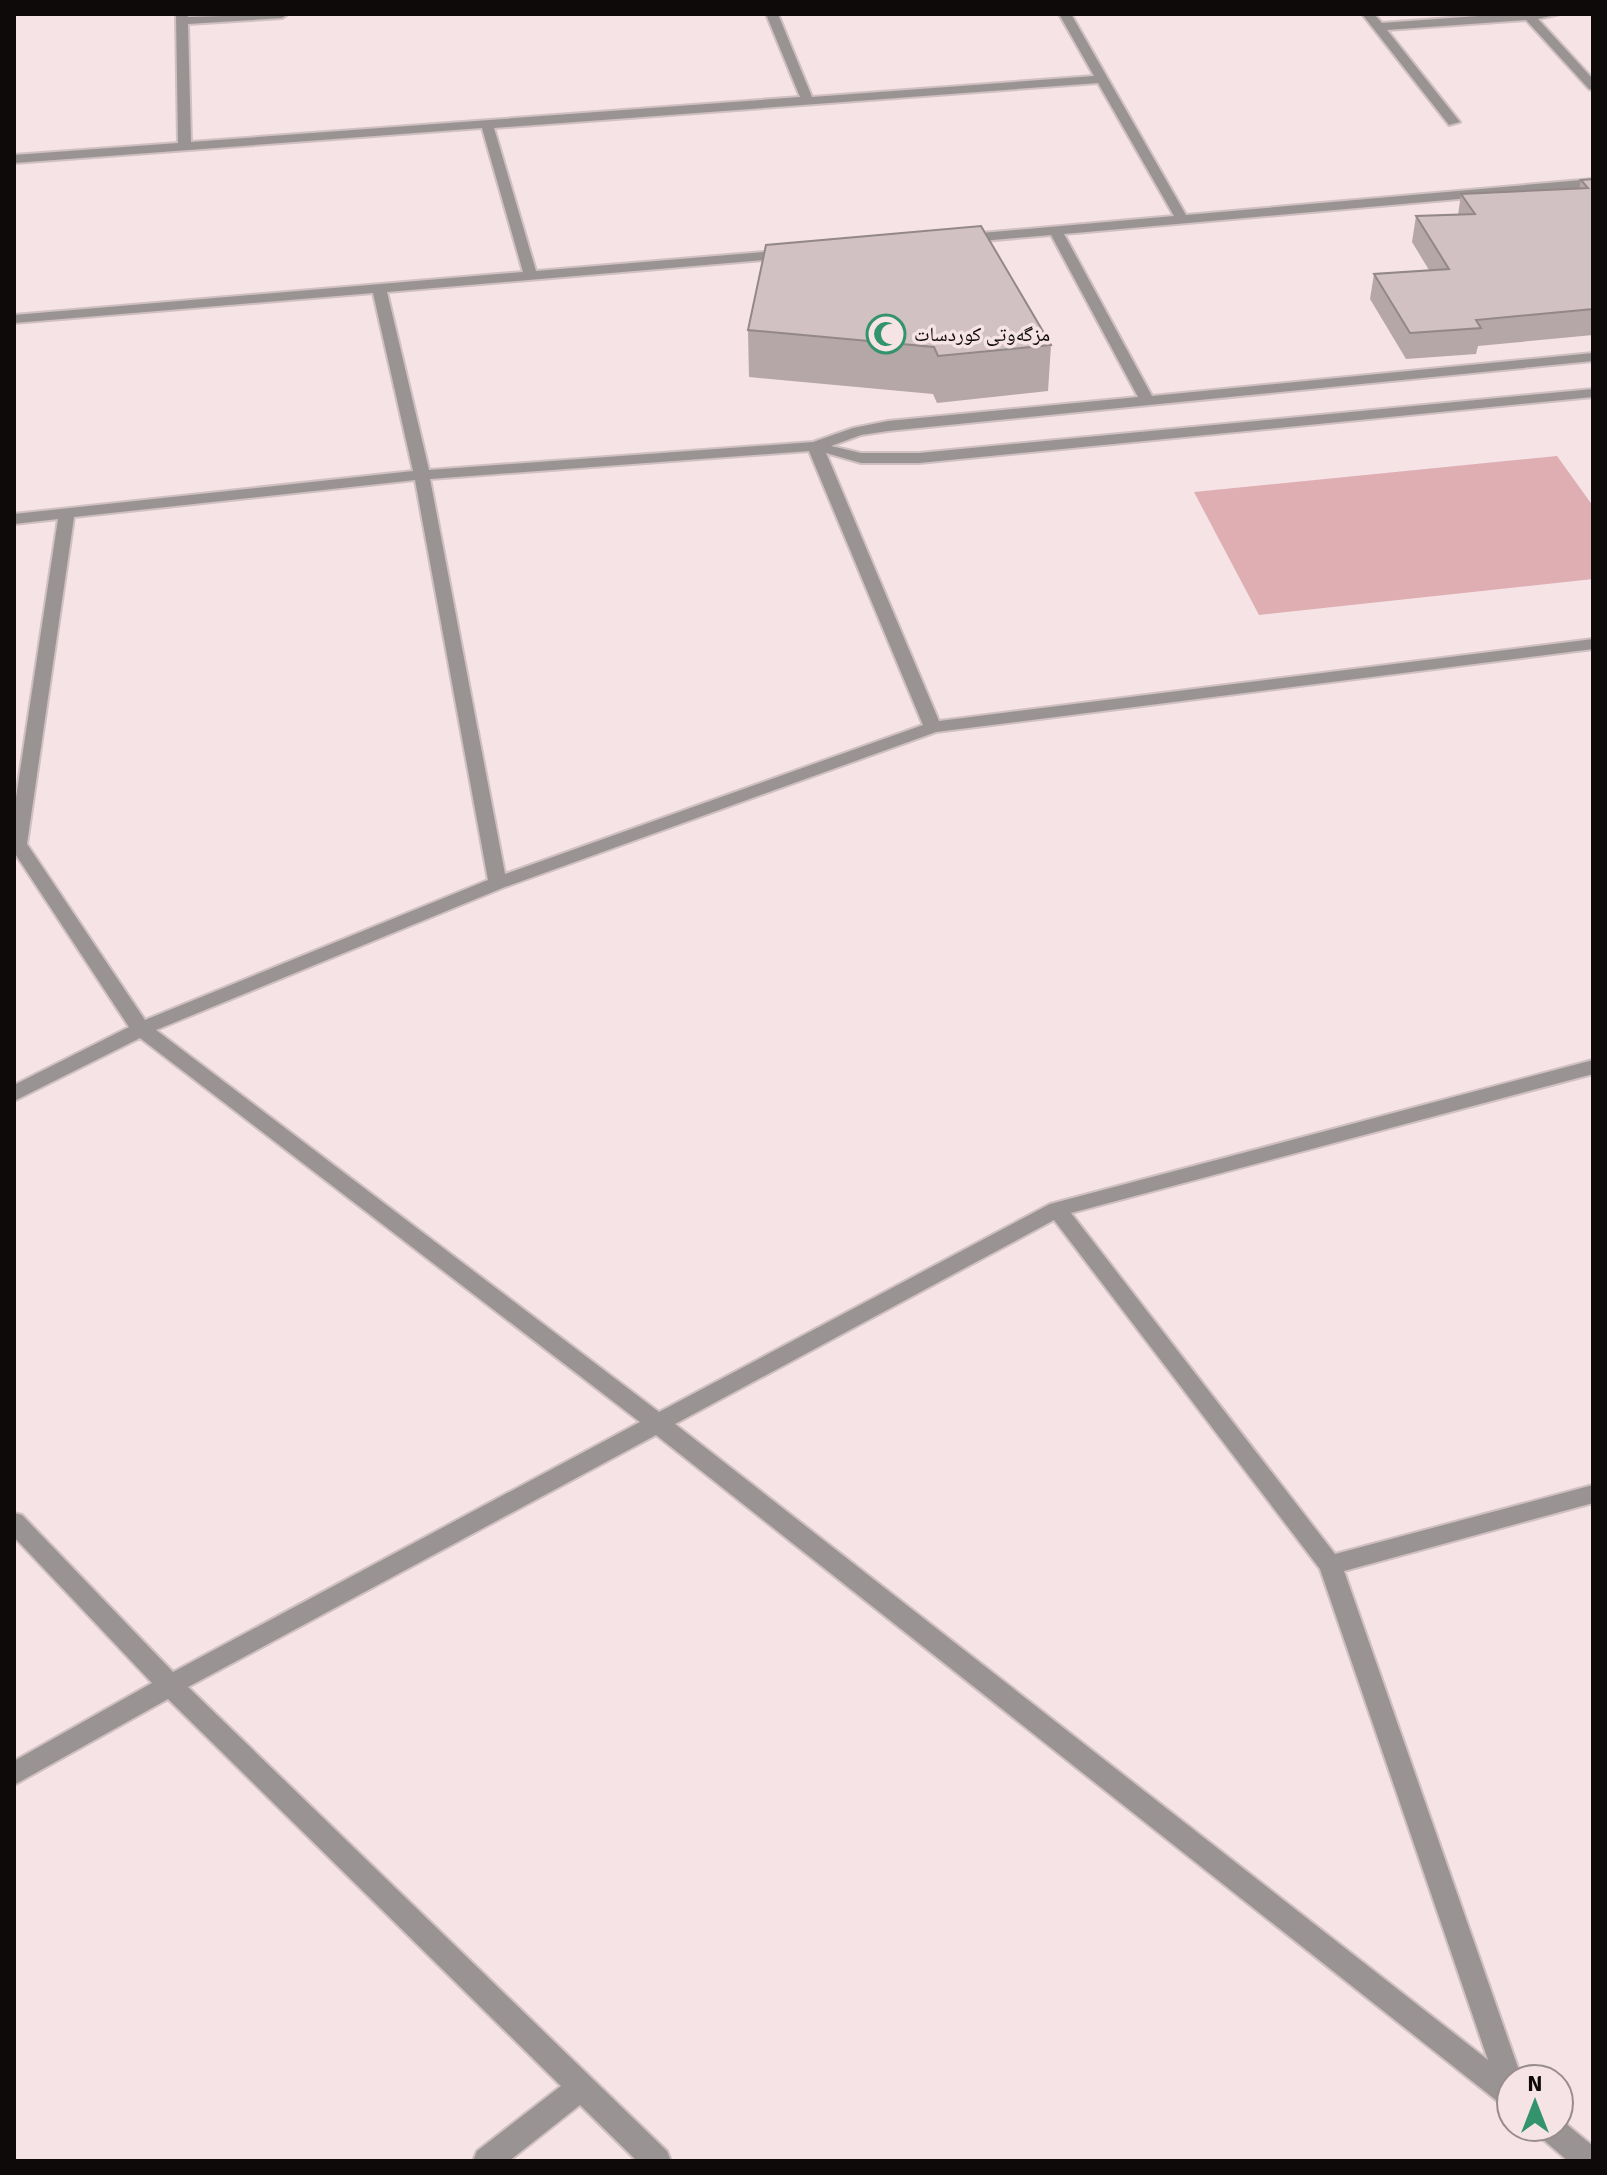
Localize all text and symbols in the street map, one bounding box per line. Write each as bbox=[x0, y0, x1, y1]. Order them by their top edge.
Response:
mosque icon: مزگەوتی كوردسات bbox=[865, 313, 907, 355]
place label: مزگەوتی كوردسات bbox=[914, 322, 1050, 347]
north arrow bbox=[1495, 2063, 1575, 2143]
text: N bbox=[1527, 2070, 1543, 2097]

